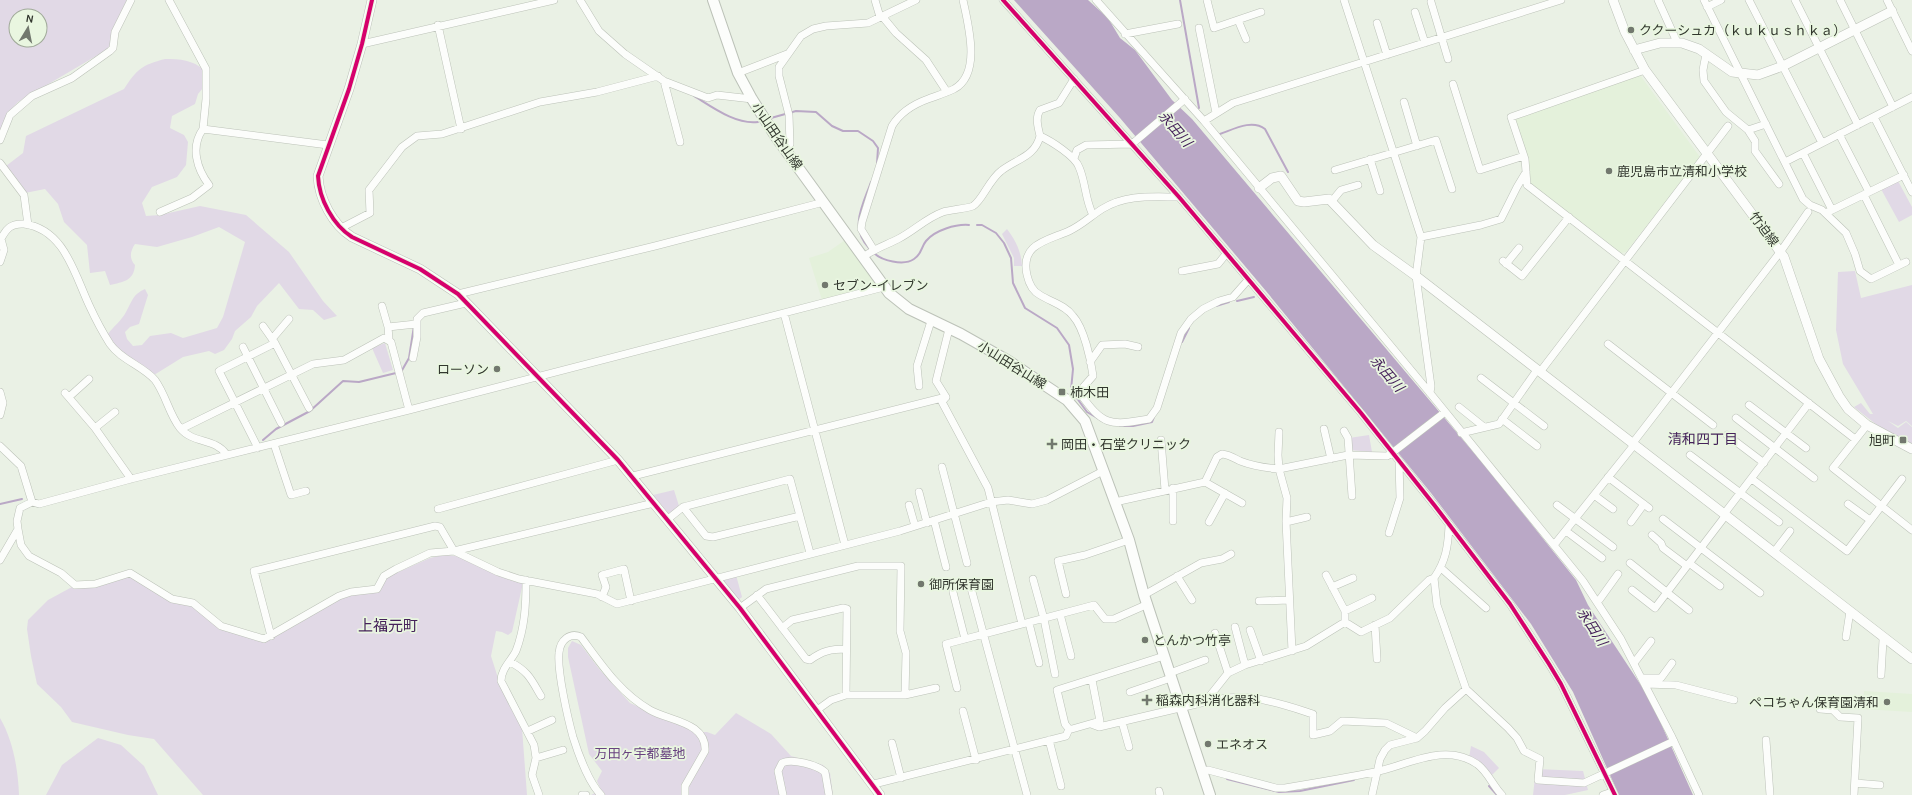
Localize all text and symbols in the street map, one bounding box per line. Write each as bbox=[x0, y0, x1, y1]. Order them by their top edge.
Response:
north arrow bbox=[8, 8, 48, 48]
text: N bbox=[25, 12, 35, 26]
place label: ククーシュカ（ｋｕｋｕｓｈｋａ） bbox=[1639, 23, 1846, 38]
marker: ククーシュカ（ｋｕｋｕｓｈｋａ） bbox=[1626, 25, 1636, 35]
street label: 小山田谷山線 bbox=[748, 100, 806, 172]
water label: 永田川 bbox=[1155, 108, 1197, 152]
place label: 鹿児島市立清和小学校 bbox=[1617, 164, 1747, 179]
marker: 鹿児島市立清和小学校 bbox=[1604, 166, 1614, 176]
street label: 竹迫線 bbox=[1746, 209, 1782, 249]
place label: セブン-イレブン bbox=[833, 278, 929, 293]
marker: セブン-イレブン bbox=[820, 280, 830, 290]
street label: 小山田谷山線 bbox=[975, 338, 1049, 392]
water label: 永田川 bbox=[1367, 353, 1409, 397]
place label: ローソン bbox=[437, 362, 489, 377]
marker: ローソン bbox=[492, 364, 502, 374]
place label: 柿木田 bbox=[1070, 385, 1109, 400]
marker: 柿木田 bbox=[1057, 387, 1067, 397]
district label: 清和四丁目 bbox=[1668, 431, 1738, 448]
place label: 旭町 bbox=[1869, 433, 1895, 448]
marker: 旭町 bbox=[1898, 435, 1908, 445]
place label: 岡田・石堂クリニック bbox=[1061, 437, 1191, 452]
marker: 岡田・石堂クリニック bbox=[1046, 438, 1058, 450]
place label: 御所保育園 bbox=[929, 577, 994, 592]
marker: 御所保育園 bbox=[916, 579, 926, 589]
water label: 永田川 bbox=[1573, 605, 1612, 651]
district label: 上福元町 bbox=[358, 617, 418, 635]
place label: とんかつ竹亭 bbox=[1153, 633, 1231, 648]
marker: とんかつ竹亭 bbox=[1140, 635, 1150, 645]
place label: 稲森内科消化器科 bbox=[1156, 693, 1260, 708]
marker: 稲森内科消化器科 bbox=[1141, 694, 1153, 706]
place label: ペコちゃん保育園清和 bbox=[1749, 695, 1879, 710]
marker: ペコちゃん保育園清和 bbox=[1882, 697, 1892, 707]
place label: エネオス bbox=[1216, 737, 1268, 752]
marker: エネオス bbox=[1203, 739, 1213, 749]
park label: 万田ヶ宇都墓地 bbox=[594, 746, 686, 761]

